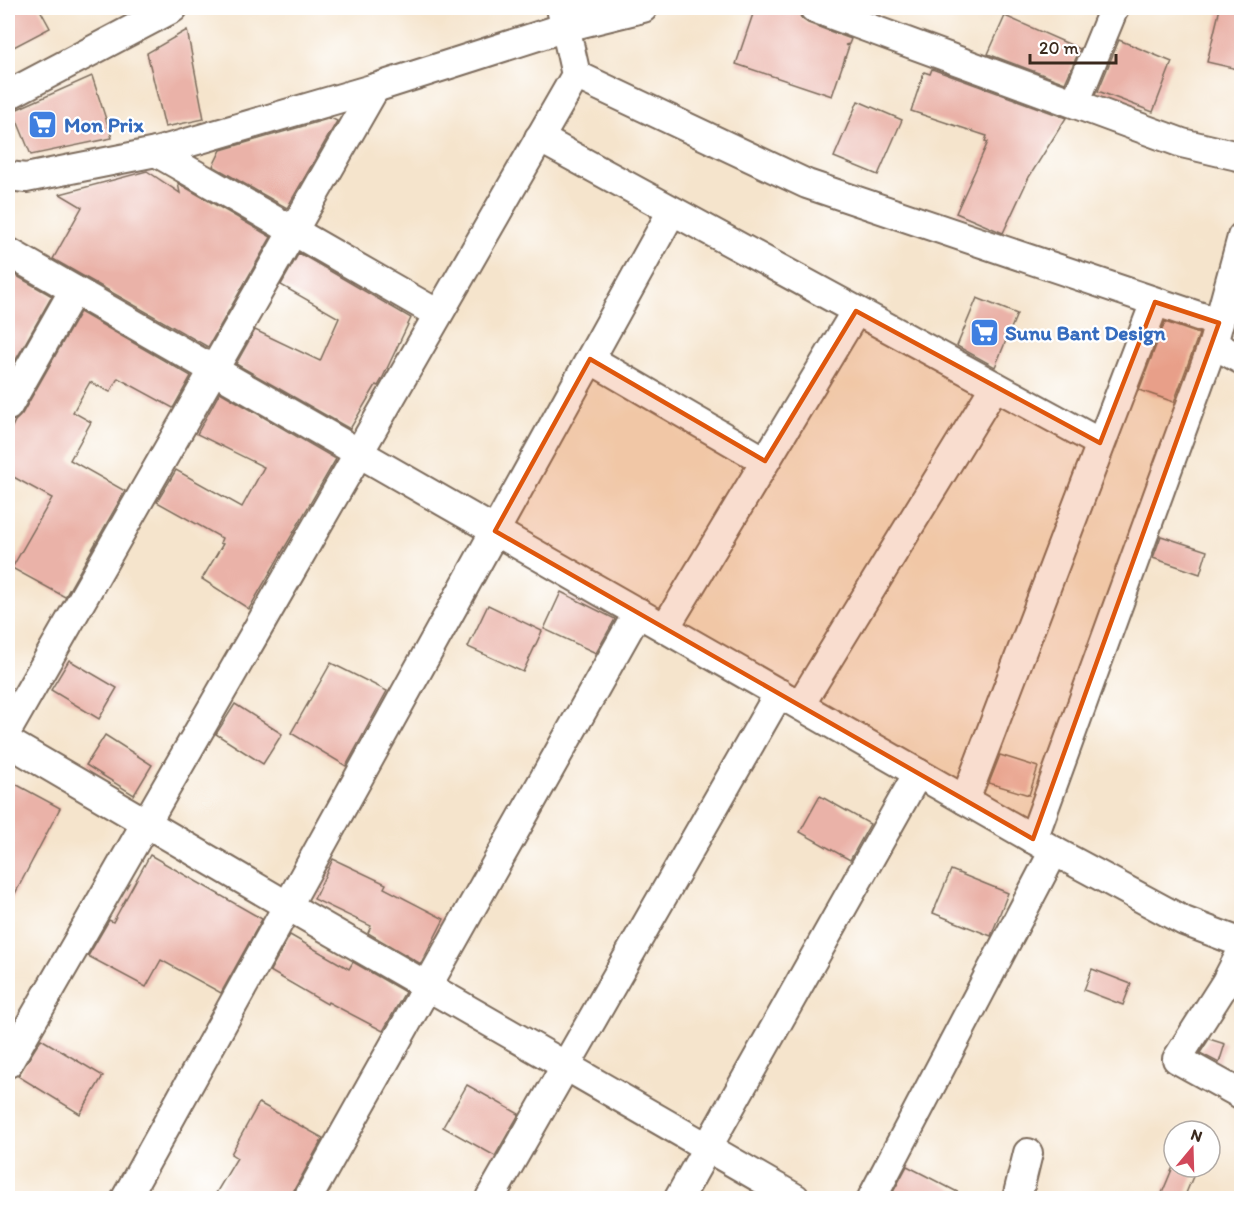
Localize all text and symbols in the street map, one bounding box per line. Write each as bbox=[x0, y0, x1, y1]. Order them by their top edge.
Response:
scale bar bbox=[1030, 27, 1116, 65]
text: 20 m bbox=[1039, 37, 1079, 59]
supermarket icon: Mon Prix bbox=[27, 108, 59, 140]
place label: Mon Prix bbox=[64, 112, 144, 137]
supermarket icon: Sunu Bant Design bbox=[968, 316, 1000, 348]
place label: Sunu Bant Design bbox=[1005, 320, 1166, 346]
north arrow bbox=[1162, 1119, 1222, 1179]
text: N bbox=[1189, 1125, 1205, 1146]

